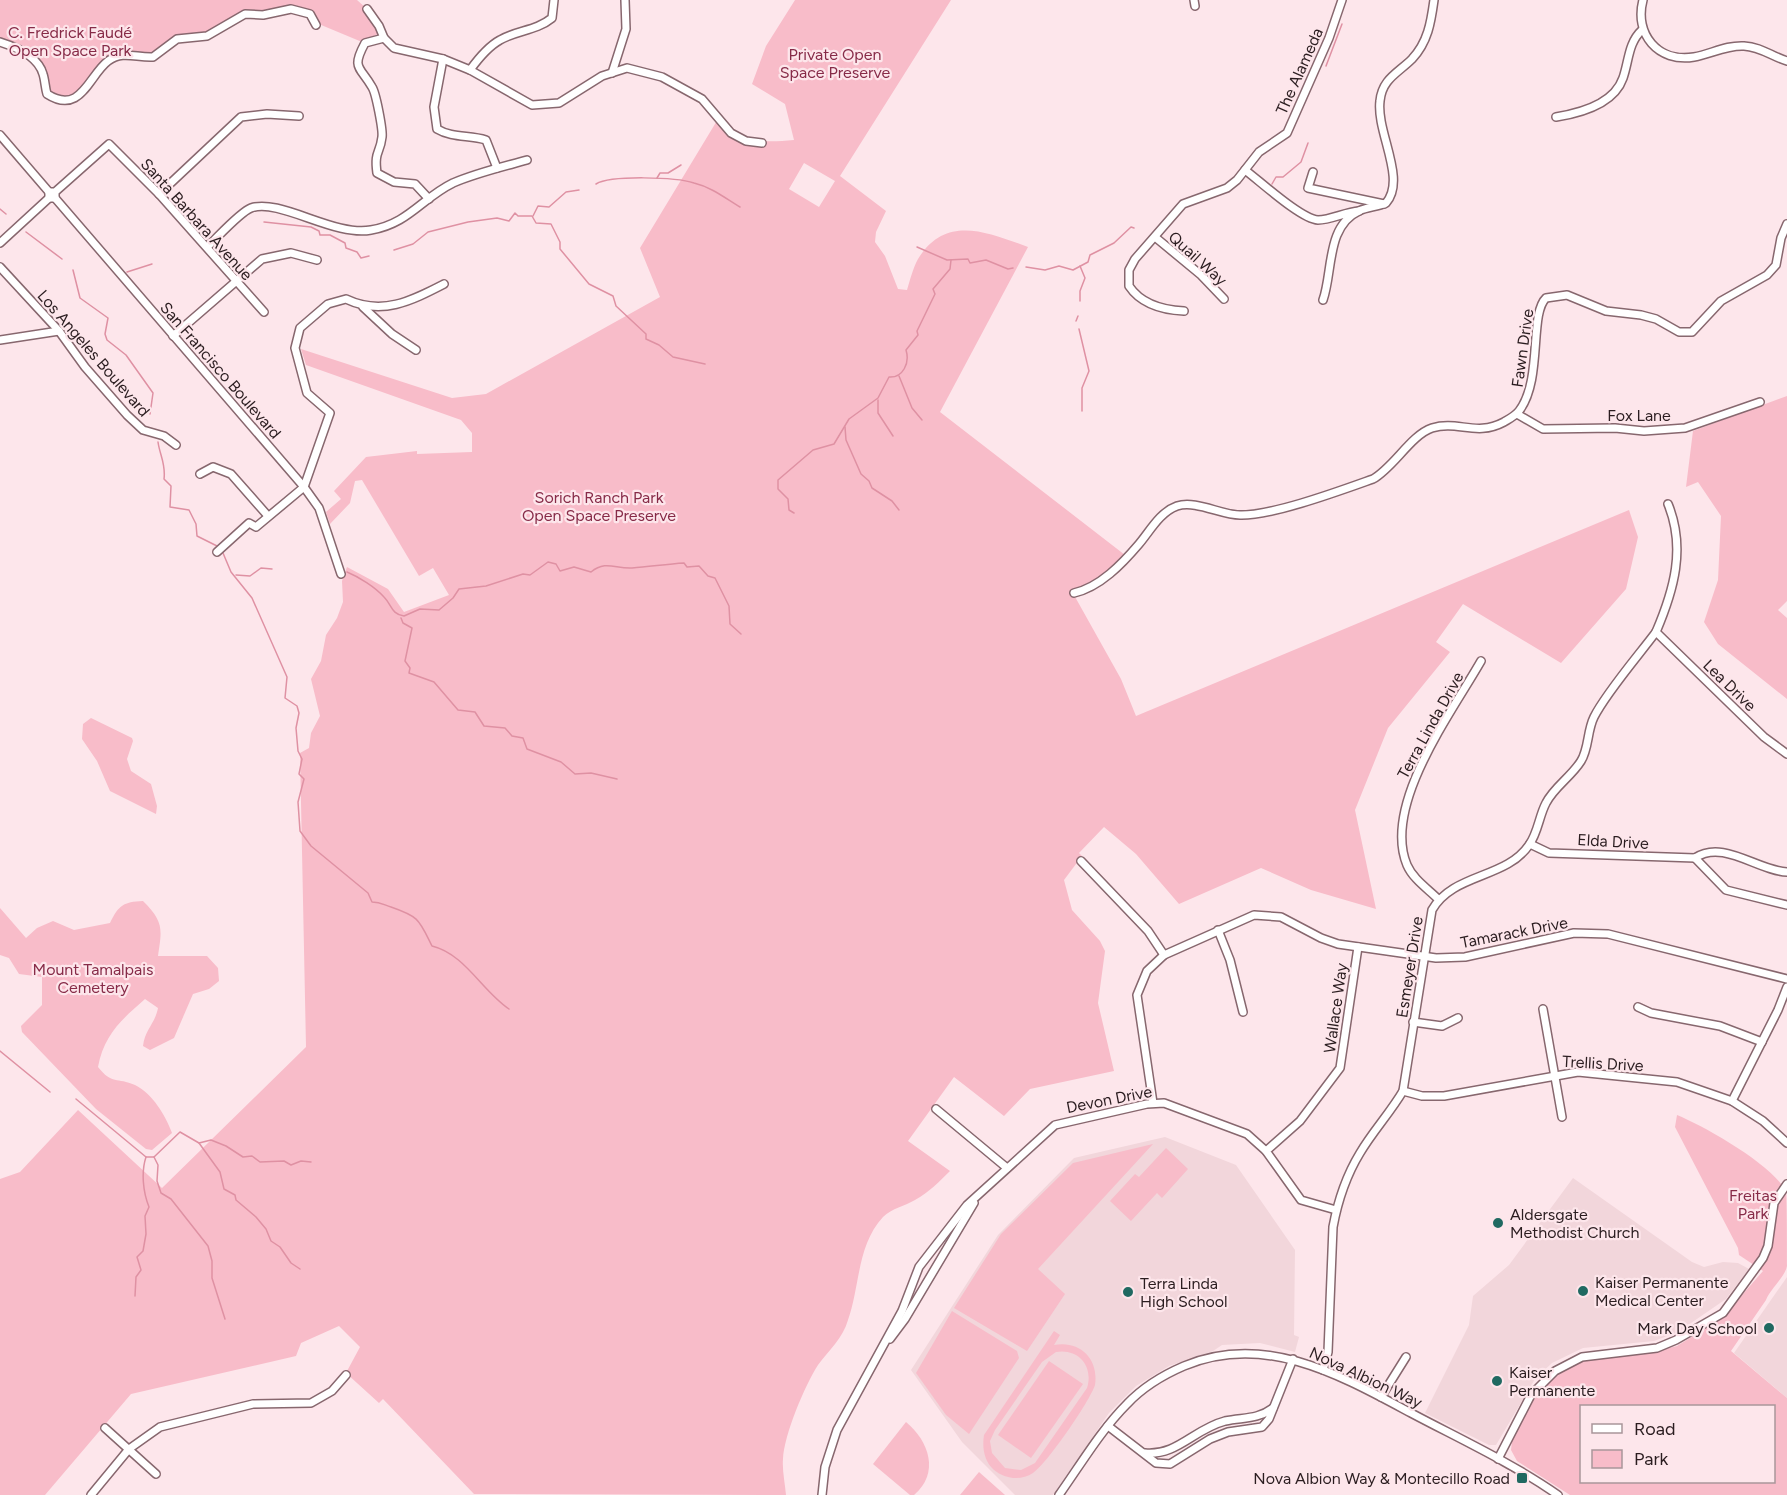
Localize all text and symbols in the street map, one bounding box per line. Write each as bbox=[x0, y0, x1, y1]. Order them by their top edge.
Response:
park label: C. Fredrick Faudé Open Space Park bbox=[8, 23, 132, 60]
street label: The Alameda bbox=[1272, 25, 1327, 117]
park label: Private Open Space Preserve bbox=[780, 45, 891, 82]
street label: Santa Barbara Avenue bbox=[137, 154, 257, 284]
street label: Quail Way bbox=[1165, 227, 1231, 290]
street label: Los Angeles Boulevard bbox=[33, 286, 154, 421]
street label: San Francisco Boulevard bbox=[156, 298, 285, 442]
street label: Fawn Drive bbox=[1508, 307, 1537, 389]
street label: Fox Lane bbox=[1607, 406, 1671, 425]
park label: Sorich Ranch Park Open Space Preserve bbox=[522, 488, 676, 525]
street label: Lea Drive bbox=[1699, 656, 1760, 715]
street label: Terra Linda Drive bbox=[1393, 668, 1468, 782]
street label: Elda Drive bbox=[1577, 830, 1649, 853]
street label: Tamarack Drive bbox=[1459, 913, 1570, 952]
street label: Esmeyer Drive bbox=[1392, 915, 1427, 1019]
park label: Mount Tamalpais Cemetery bbox=[33, 960, 153, 997]
street label: Wallace Way bbox=[1320, 961, 1351, 1054]
street label: Trellis Drive bbox=[1562, 1052, 1644, 1075]
street label: Devon Drive bbox=[1065, 1082, 1154, 1117]
park label: Freitas Park bbox=[1729, 1186, 1777, 1223]
place label: Aldersgate Methodist Church bbox=[1510, 1205, 1640, 1242]
marker: Aldersgate Methodist Church bbox=[1491, 1216, 1505, 1230]
place label: Kaiser Permanente Medical Center bbox=[1595, 1273, 1729, 1310]
place label: Terra Linda High School bbox=[1140, 1274, 1228, 1311]
marker: Kaiser Permanente Medical Center bbox=[1576, 1284, 1590, 1298]
marker: Terra Linda High School bbox=[1121, 1285, 1135, 1299]
place label: Mark Day School bbox=[1637, 1319, 1757, 1338]
marker: Mark Day School bbox=[1762, 1321, 1776, 1335]
street label: Nova Albion Way bbox=[1306, 1343, 1426, 1412]
place label: Kaiser Permanente bbox=[1509, 1363, 1596, 1400]
marker: Kaiser Permanente bbox=[1490, 1374, 1504, 1388]
legend bbox=[1580, 1405, 1775, 1483]
text: Road bbox=[1634, 1418, 1675, 1440]
text: Park bbox=[1634, 1448, 1669, 1470]
place label: Nova Albion Way & Montecillo Road bbox=[1253, 1469, 1510, 1488]
marker: Nova Albion Way & Montecillo Road bbox=[1515, 1471, 1529, 1485]

